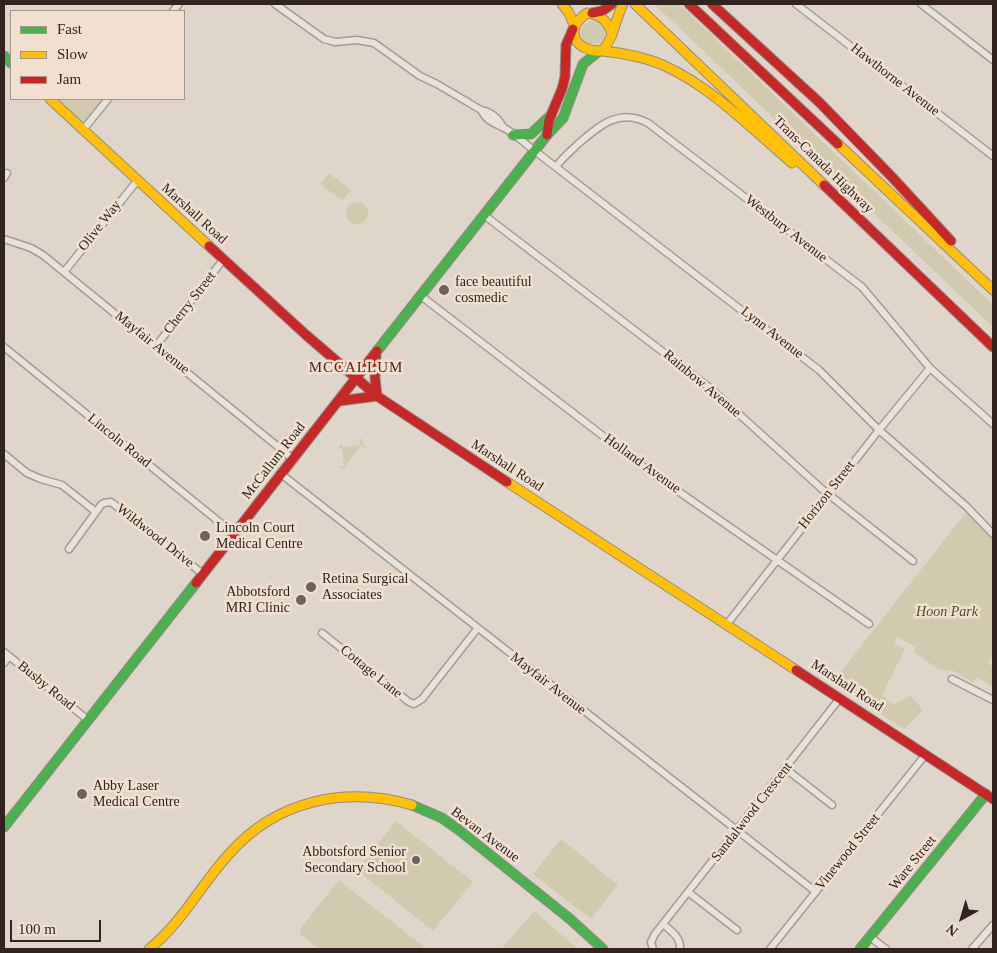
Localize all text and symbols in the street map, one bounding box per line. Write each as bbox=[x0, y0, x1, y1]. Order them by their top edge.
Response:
legend bbox=[10, 10, 185, 100]
text: Fast bbox=[57, 21, 82, 37]
street label: Hawthorne Avenue bbox=[847, 40, 943, 120]
text: Slow bbox=[57, 46, 88, 62]
text: Jam bbox=[57, 71, 81, 87]
street label: Trans-Canada Highway bbox=[769, 113, 877, 217]
street label: Marshall Road bbox=[158, 180, 230, 248]
street label: Westbury Avenue bbox=[742, 192, 830, 266]
street label: Olive Way bbox=[75, 197, 125, 255]
street label: Cherry Street bbox=[160, 268, 220, 338]
place label: face beautiful cosmedic bbox=[455, 274, 532, 306]
marker: face beautiful cosmedic bbox=[437, 283, 451, 297]
street label: Lynn Avenue bbox=[737, 303, 807, 363]
street label: Mayfair Avenue bbox=[111, 308, 193, 378]
street label: Rainbow Avenue bbox=[660, 347, 744, 421]
district label: MCCALLUM bbox=[308, 359, 404, 377]
street label: Lincoln Road bbox=[84, 410, 154, 472]
street label: McCallum Road bbox=[239, 419, 309, 503]
street label: Holland Avenue bbox=[600, 430, 684, 498]
street label: Marshall Road bbox=[468, 436, 546, 496]
street label: Horizon Street bbox=[795, 458, 859, 532]
street label: Wildwood Drive bbox=[113, 500, 197, 572]
place label: Lincoln Court Medical Centre bbox=[216, 520, 303, 552]
marker: Lincoln Court Medical Centre bbox=[198, 529, 212, 543]
place label: Retina Surgical Associates bbox=[322, 571, 408, 604]
marker: Retina Surgical Associates bbox=[304, 580, 318, 594]
place label: Abbotsford MRI Clinic bbox=[226, 584, 290, 616]
marker: Abbotsford MRI Clinic bbox=[294, 593, 308, 607]
park label: Hoon Park bbox=[916, 604, 978, 620]
street label: Cottage Lane bbox=[337, 642, 405, 702]
street label: Mayfair Avenue bbox=[507, 649, 589, 719]
street label: Marshall Road bbox=[808, 656, 886, 716]
street label: Busby Road bbox=[14, 658, 78, 714]
street label: Sandalwood Crescent bbox=[708, 759, 796, 865]
place label: Abby Laser Medical Centre bbox=[93, 778, 180, 810]
marker: Abby Laser Medical Centre bbox=[75, 787, 89, 801]
street label: Bevan Avenue bbox=[447, 804, 523, 866]
street label: Vinewood Street bbox=[812, 810, 884, 894]
street label: Ware Street bbox=[886, 832, 940, 894]
place label: Abbotsford Senior Secondary School bbox=[302, 844, 406, 876]
marker: Abbotsford Senior Secondary School bbox=[410, 854, 422, 866]
north arrow bbox=[937, 893, 987, 943]
scale bar bbox=[12, 910, 104, 942]
text: 100 m bbox=[18, 921, 56, 937]
text: N bbox=[944, 921, 961, 939]

